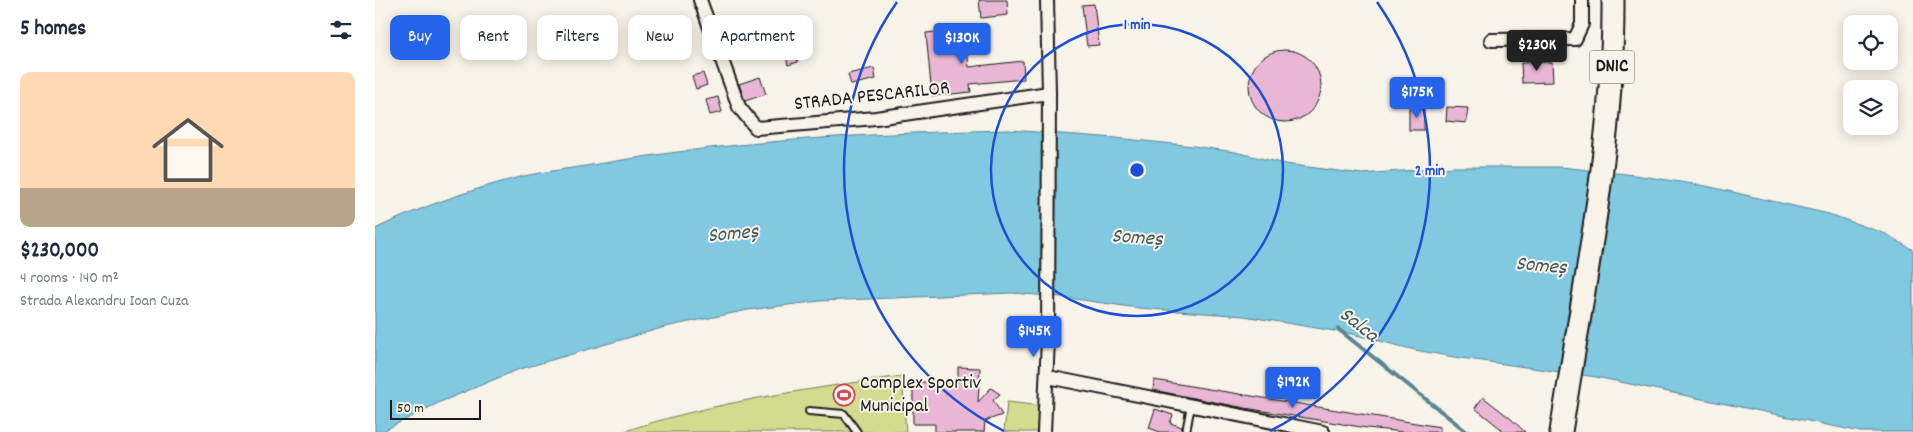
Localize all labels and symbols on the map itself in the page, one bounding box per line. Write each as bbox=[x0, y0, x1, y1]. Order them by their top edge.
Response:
text: 1 min bbox=[1124, 15, 1150, 37]
pin: $130K bbox=[927, 22, 997, 65]
pin: $230K bbox=[1502, 30, 1572, 72]
road number: DN1C bbox=[1589, 51, 1635, 84]
street label: STRADA PESCARILOR bbox=[793, 75, 951, 119]
pin: $175K bbox=[1382, 76, 1452, 119]
centre of rings bbox=[1128, 161, 1146, 179]
text: 2 min bbox=[1415, 161, 1445, 183]
water label: Someș bbox=[706, 218, 761, 252]
water label: Someș bbox=[1110, 222, 1165, 256]
water label: Someș bbox=[1514, 250, 1569, 284]
water label: Salca bbox=[1332, 301, 1385, 352]
pin: $145K bbox=[999, 316, 1069, 358]
pin: $192K bbox=[1258, 366, 1328, 409]
place label: Complex Sportiv Municipal bbox=[860, 370, 982, 421]
sports icon: Complex Sportiv Municipal bbox=[832, 383, 856, 407]
scale bar bbox=[390, 397, 481, 420]

